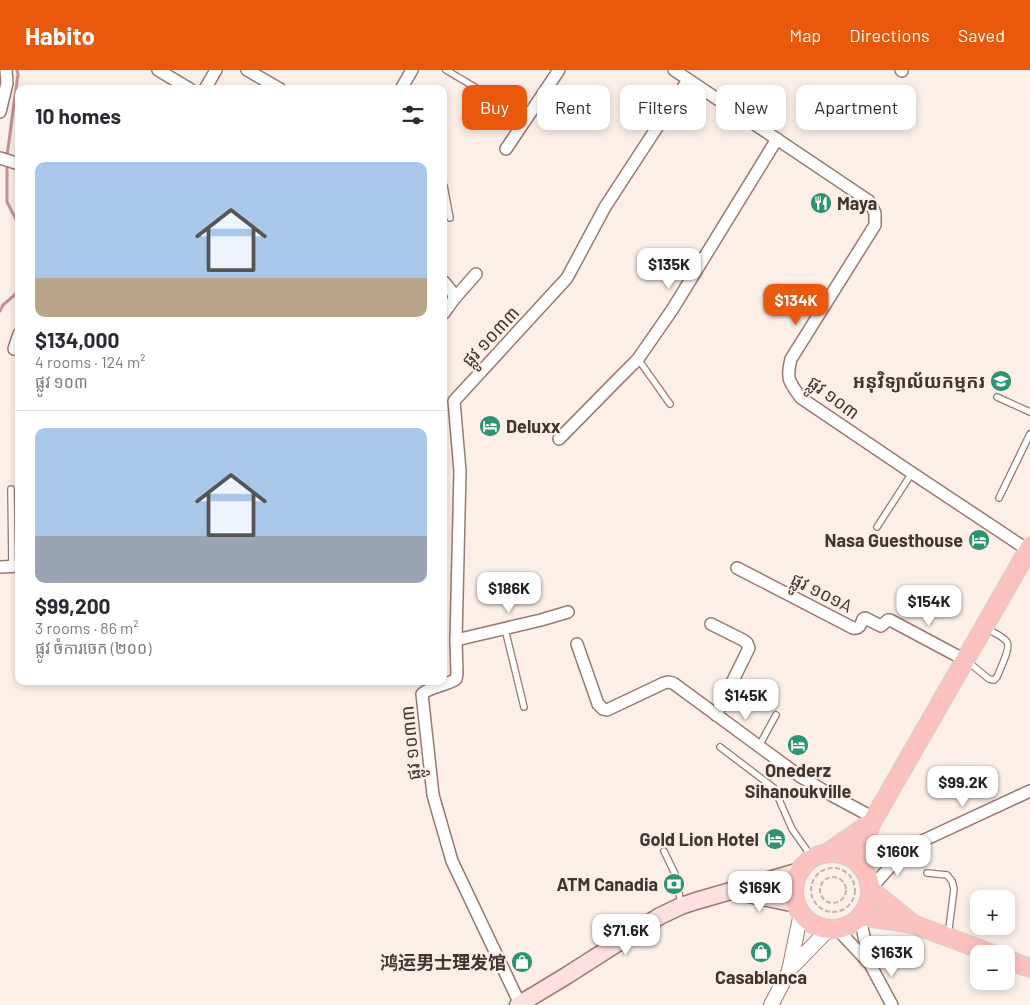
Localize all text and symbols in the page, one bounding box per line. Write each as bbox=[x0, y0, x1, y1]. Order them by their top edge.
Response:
text: Habito bbox=[25, 21, 95, 50]
text: Map bbox=[789, 24, 821, 46]
text: Directions bbox=[849, 24, 930, 46]
text: Saved bbox=[958, 24, 1005, 46]
chip: Buy bbox=[462, 85, 527, 130]
chip: Rent bbox=[537, 85, 610, 130]
chip: Filters bbox=[620, 85, 706, 130]
chip: New bbox=[716, 85, 786, 130]
chip: Apartment bbox=[796, 85, 916, 130]
icon: filters bbox=[399, 101, 427, 129]
text: 10 homes bbox=[35, 103, 121, 128]
restaurant icon: Maya bbox=[809, 191, 833, 215]
place label: Maya bbox=[837, 192, 877, 214]
icon: home bbox=[186, 195, 276, 285]
pin: $135K bbox=[634, 248, 704, 290]
text: $135K bbox=[648, 254, 690, 273]
pin: $134K bbox=[761, 284, 831, 326]
text: $134K bbox=[774, 290, 818, 309]
street label: ផ្លូវ ១០៣៣ bbox=[456, 301, 528, 375]
text: $134,000 bbox=[35, 327, 119, 352]
text: 4 rooms · 124 m² bbox=[35, 352, 146, 371]
school or university icon: អនុវិទ្យាល័យកម្មករ bbox=[989, 369, 1013, 393]
street label: ផ្លូវ ១០៣ bbox=[800, 370, 864, 429]
place label: អនុវិទ្យាល័យកម្មករ bbox=[853, 370, 985, 393]
text: ផ្លូវ ១០៣ bbox=[35, 372, 88, 391]
hotel icon: Deluxx bbox=[478, 414, 502, 438]
place label: Deluxx bbox=[506, 415, 561, 437]
icon: home bbox=[186, 460, 276, 550]
hotel icon: Nasa Guesthouse bbox=[967, 528, 991, 552]
place label: Nasa Guesthouse bbox=[825, 529, 963, 551]
street label: ផ្លូវ ១០១A bbox=[785, 567, 857, 622]
pin: $186K bbox=[474, 572, 544, 614]
text: $186K bbox=[488, 578, 530, 597]
pin: $154K bbox=[894, 584, 964, 627]
text: $154K bbox=[907, 591, 951, 610]
text: $99,200 bbox=[35, 593, 111, 618]
text: 3 rooms · 86 m² bbox=[35, 618, 139, 637]
text: ផ្លូវ ចំការចេក (២០០) bbox=[35, 638, 151, 657]
pin: $145K bbox=[711, 678, 781, 721]
text: $145K bbox=[724, 685, 768, 704]
street label: ផ្លូវ ១០៣៣ bbox=[395, 704, 431, 781]
hotel icon: Onederz Sihanoukville bbox=[786, 733, 810, 757]
place label: Onederz Sihanoukville bbox=[745, 759, 851, 802]
pin: $99.2K bbox=[922, 766, 1004, 808]
text: $99.2K bbox=[938, 772, 988, 791]
hotel icon: Gold Lion Hotel bbox=[763, 827, 787, 851]
place label: Gold Lion Hotel bbox=[639, 828, 759, 850]
pin: $160K bbox=[863, 834, 933, 877]
text: $160K bbox=[877, 841, 919, 860]
pin: $169K bbox=[725, 870, 795, 913]
bank icon: ATM Canadia bbox=[662, 872, 686, 896]
place label: ATM Canadia bbox=[556, 873, 658, 895]
text: $169K bbox=[739, 877, 781, 896]
map controls bbox=[970, 890, 1015, 990]
button: + bbox=[970, 890, 1015, 935]
pin: $71.6K bbox=[585, 914, 667, 956]
text: $71.6K bbox=[603, 920, 649, 939]
pin: $163K bbox=[857, 936, 927, 978]
shop icon: Casablanca bbox=[749, 940, 773, 964]
text: $163K bbox=[871, 942, 913, 961]
button: − bbox=[970, 945, 1015, 990]
shop icon: 鸿运男士理发馆 bbox=[510, 950, 534, 974]
place label: 鸿运男士理发馆 bbox=[380, 951, 506, 973]
place label: Casablanca bbox=[715, 966, 807, 988]

